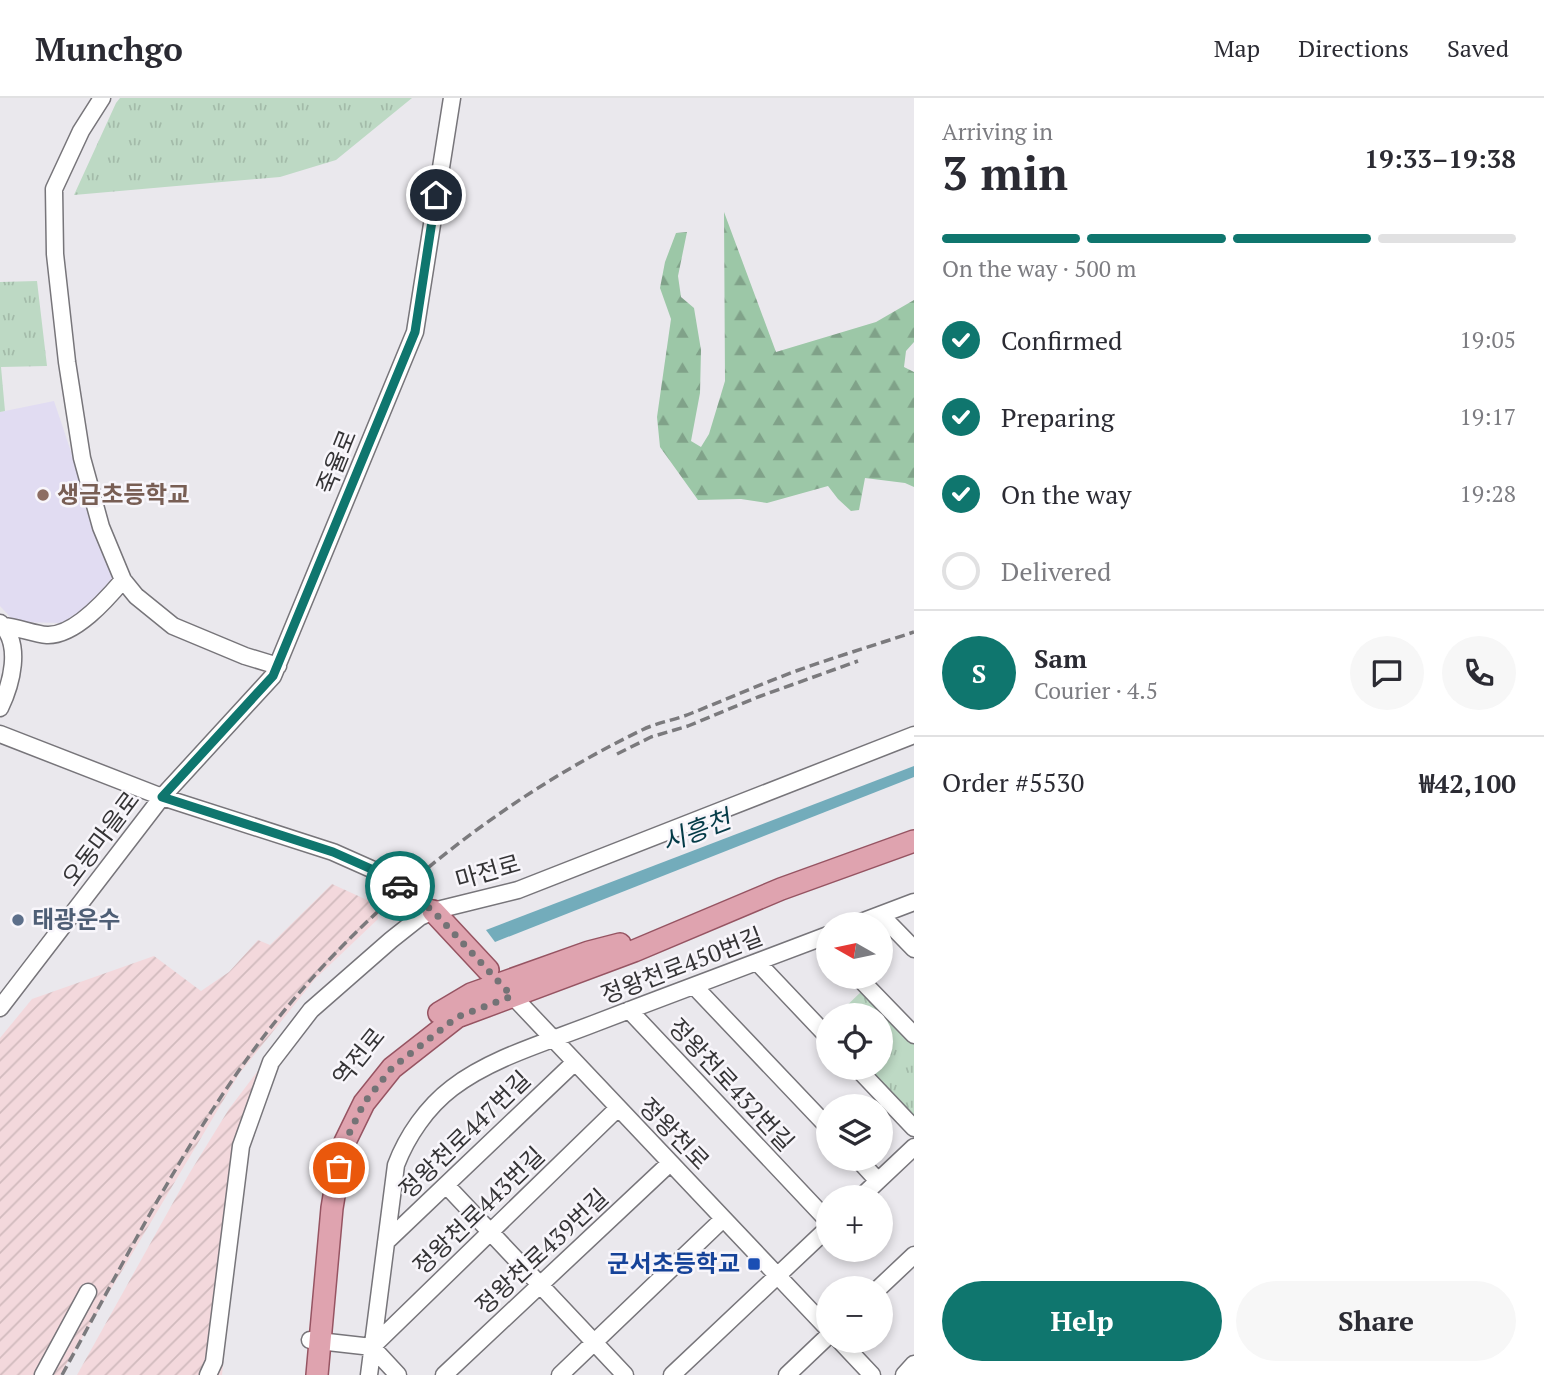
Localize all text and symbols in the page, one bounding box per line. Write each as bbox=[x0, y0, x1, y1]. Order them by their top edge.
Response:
text: Munchgo bbox=[35, 27, 183, 70]
text: Map bbox=[1214, 32, 1260, 64]
text: Directions bbox=[1298, 32, 1409, 64]
text: Saved bbox=[1447, 32, 1509, 64]
text: Arriving in bbox=[942, 116, 1053, 147]
text: 19:33–19:38 bbox=[1364, 141, 1516, 175]
text: 3 min bbox=[942, 142, 1068, 203]
pin bbox=[406, 165, 466, 225]
icon: home bbox=[417, 176, 455, 214]
text: On the way · 500 m bbox=[942, 253, 1136, 284]
icon: check bbox=[942, 321, 980, 359]
text: Confirmed bbox=[1001, 323, 1122, 357]
text: 19:05 bbox=[1459, 324, 1516, 355]
icon: check bbox=[942, 398, 980, 436]
text: Preparing bbox=[1001, 400, 1114, 434]
text: 19:17 bbox=[1459, 401, 1516, 432]
street label: 죽율로 bbox=[309, 425, 363, 498]
icon: check bbox=[942, 475, 980, 513]
text: On the way bbox=[1001, 477, 1132, 511]
place label: 생금초등학교 bbox=[57, 478, 189, 510]
text: 19:28 bbox=[1459, 478, 1516, 509]
marker: 생금초등학교 bbox=[35, 487, 51, 503]
text: Delivered bbox=[1001, 554, 1111, 588]
button: chat bbox=[1350, 636, 1424, 710]
button: phone bbox=[1442, 636, 1516, 710]
text: Sam bbox=[1034, 641, 1087, 675]
text: S bbox=[972, 656, 986, 690]
text: Courier · 4.5 bbox=[1034, 675, 1158, 706]
text: Order #5530 bbox=[942, 765, 1084, 799]
text: ₩42,100 bbox=[1419, 766, 1516, 800]
street label: 오동마을로 bbox=[54, 785, 146, 892]
water label: 시흥천 bbox=[656, 800, 738, 859]
street label: 마전로 bbox=[451, 847, 524, 896]
courier bbox=[365, 851, 435, 921]
icon: car bbox=[381, 867, 419, 905]
place label: 태광운수 bbox=[32, 903, 120, 935]
marker: 태광운수 bbox=[10, 912, 26, 928]
north arrow bbox=[816, 912, 892, 989]
map controls bbox=[816, 912, 893, 1353]
street label: 정왕천로450번길 bbox=[596, 920, 767, 1011]
button: locate bbox=[816, 1003, 893, 1080]
street label: 정왕천로432번길 bbox=[662, 1013, 800, 1157]
street label: 역전로 bbox=[325, 1021, 392, 1092]
street label: 정왕천로447번길 bbox=[392, 1063, 537, 1205]
street label: 정왕천로 bbox=[633, 1092, 715, 1176]
button: layers bbox=[816, 1094, 893, 1171]
pin bbox=[309, 1138, 369, 1198]
street label: 정왕천로443번길 bbox=[406, 1139, 551, 1281]
icon: bag bbox=[320, 1149, 358, 1187]
street label: 정왕천로439번길 bbox=[468, 1181, 615, 1321]
button: + bbox=[816, 1185, 893, 1262]
place label: 군서초등학교 bbox=[608, 1247, 740, 1279]
marker: 군서초등학교 bbox=[746, 1256, 762, 1272]
button: − bbox=[816, 1276, 893, 1353]
button: Help bbox=[942, 1281, 1222, 1361]
button: Share bbox=[1236, 1281, 1516, 1361]

